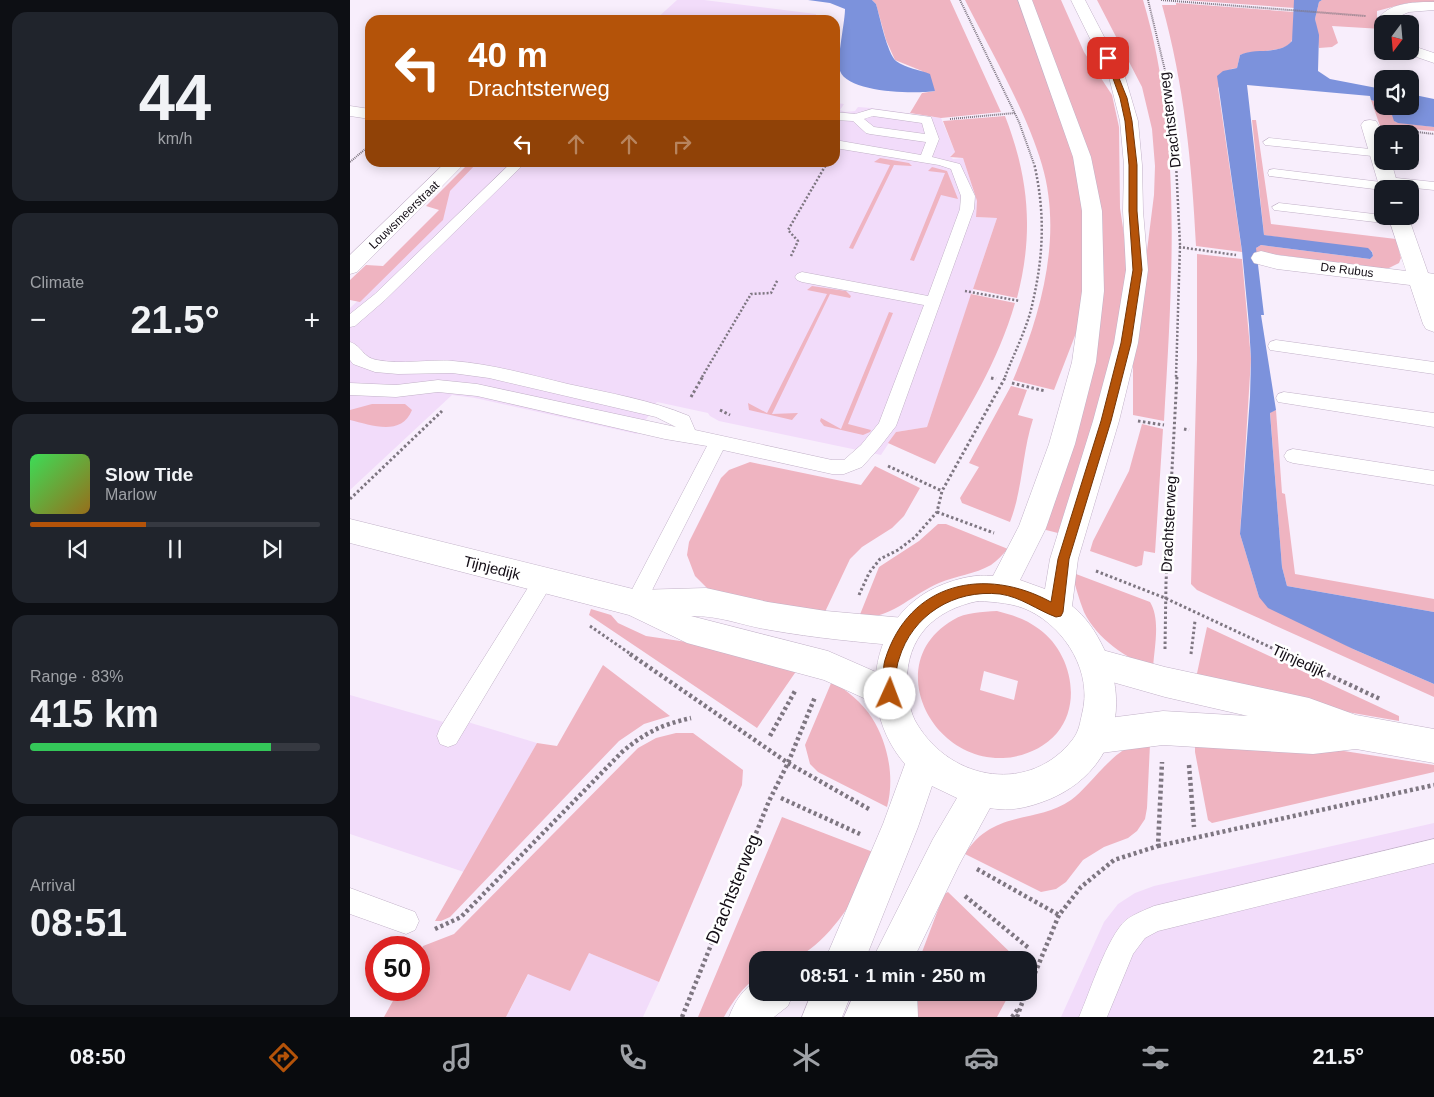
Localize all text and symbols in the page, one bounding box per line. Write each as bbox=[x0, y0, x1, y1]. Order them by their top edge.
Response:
north arrow bbox=[1374, 15, 1419, 60]
map controls bbox=[1374, 15, 1419, 225]
icon: left bbox=[385, 35, 450, 100]
text: 40 m bbox=[468, 35, 548, 74]
pin bbox=[1087, 37, 1129, 79]
icon: arrive bbox=[1094, 44, 1122, 72]
text: 44 bbox=[139, 61, 211, 134]
button: sound bbox=[1374, 70, 1419, 115]
street label: Drachtsterweg bbox=[1155, 71, 1184, 169]
text: Drachtsterweg bbox=[468, 76, 610, 101]
button: + bbox=[1374, 125, 1419, 170]
text: km/h bbox=[158, 130, 192, 147]
icon: left bbox=[509, 130, 537, 158]
icon: ahead bbox=[562, 130, 590, 158]
icon: ahead bbox=[615, 130, 643, 158]
icon: right bbox=[668, 130, 696, 158]
street label: Louwsmeerstraat bbox=[366, 178, 442, 252]
button: − bbox=[1374, 180, 1419, 225]
street label: De Rubus bbox=[1320, 260, 1374, 280]
text: Climate bbox=[30, 274, 84, 291]
text: 21.5° bbox=[130, 299, 220, 341]
text: − bbox=[30, 304, 46, 335]
text: + bbox=[304, 304, 320, 335]
text: Slow Tide bbox=[105, 464, 193, 485]
street label: Drachtsterweg bbox=[1157, 475, 1180, 573]
text: Marlow bbox=[105, 486, 157, 503]
icon: previous bbox=[64, 535, 92, 563]
icon: pause bbox=[161, 535, 189, 563]
icon: next bbox=[258, 535, 286, 563]
street label: Tijnjedijk bbox=[462, 552, 523, 583]
street label: Tijnjedijk bbox=[1269, 641, 1329, 681]
position arrow bbox=[863, 667, 915, 719]
text: Range · 83% bbox=[30, 668, 123, 685]
text: 415 km bbox=[30, 693, 159, 735]
street label: Drachtsterweg bbox=[702, 831, 764, 947]
text: Arrival bbox=[30, 877, 75, 894]
text: 08:51 bbox=[30, 902, 127, 944]
speed limit sign: 50 bbox=[365, 936, 430, 1001]
text: 08:51 · 1 min · 250 m bbox=[800, 965, 986, 986]
icon: directions bbox=[266, 1040, 301, 1075]
icon: music bbox=[440, 1040, 475, 1075]
icon: phone bbox=[615, 1040, 650, 1075]
icon: climate bbox=[789, 1040, 824, 1075]
icon: car bbox=[964, 1040, 999, 1075]
icon: filters bbox=[1138, 1040, 1173, 1075]
text: 08:50 bbox=[70, 1044, 126, 1069]
text: 21.5° bbox=[1313, 1044, 1364, 1069]

